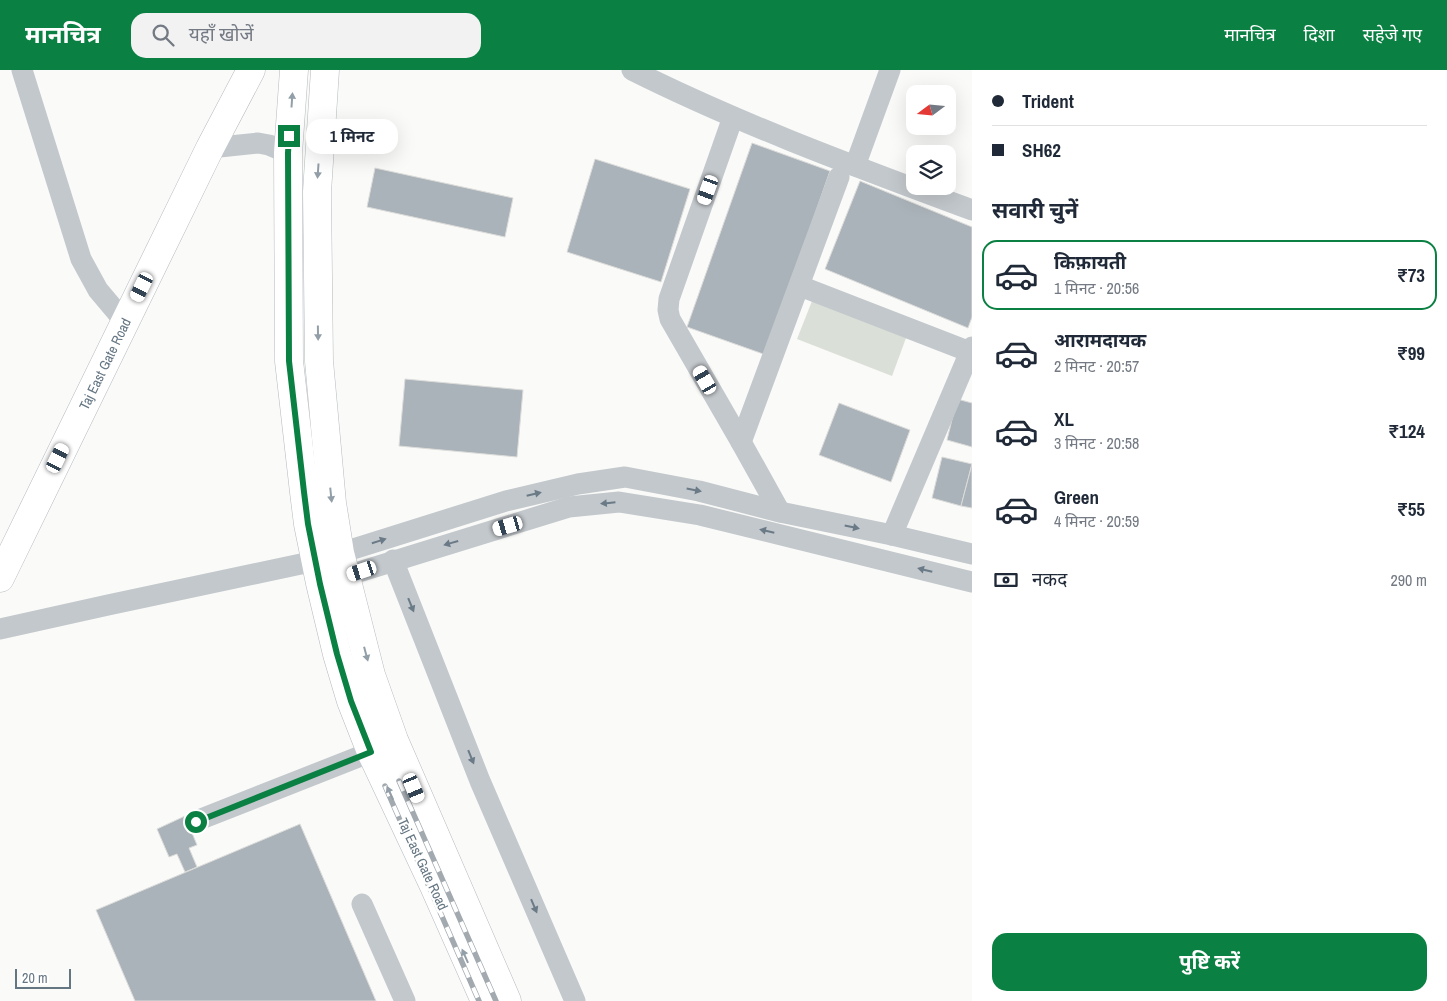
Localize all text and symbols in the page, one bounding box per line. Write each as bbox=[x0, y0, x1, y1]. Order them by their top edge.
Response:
search box bbox=[131, 13, 481, 58]
text: मानचित्र bbox=[25, 18, 101, 50]
icon: search bbox=[149, 21, 177, 49]
text: यहाँ खोजें bbox=[189, 21, 254, 47]
text: मानचित्र bbox=[1224, 22, 1276, 47]
text: दिशा bbox=[1304, 22, 1335, 47]
text: सहेजे गए bbox=[1363, 22, 1422, 47]
north arrow bbox=[906, 85, 956, 135]
map controls bbox=[906, 85, 956, 195]
text: Trident bbox=[1022, 88, 1074, 114]
one-way arrow bbox=[288, 91, 296, 107]
callout: 1 मिनट bbox=[306, 118, 399, 154]
route end bbox=[278, 125, 300, 147]
text: 1 मिनट bbox=[330, 125, 374, 147]
text: SH62 bbox=[1022, 137, 1061, 163]
button: layers bbox=[906, 145, 956, 195]
one-way arrow bbox=[314, 163, 322, 179]
car bbox=[695, 173, 720, 207]
text: सवारी चुनें bbox=[992, 195, 1078, 225]
text: किफ़ायती bbox=[1054, 249, 1126, 275]
icon: car bbox=[994, 253, 1039, 298]
text: ₹73 bbox=[1397, 262, 1425, 288]
car bbox=[128, 270, 155, 304]
text: 1 मिनट · 20:56 bbox=[1054, 277, 1139, 299]
street label: Taj East Gate Road bbox=[75, 315, 135, 413]
one-way arrow bbox=[315, 326, 323, 342]
text: आरामदायक bbox=[1054, 327, 1146, 353]
icon: car bbox=[994, 331, 1039, 376]
text: ₹99 bbox=[1397, 340, 1425, 366]
text: 2 मिनट · 20:57 bbox=[1054, 355, 1139, 377]
car bbox=[691, 363, 718, 397]
text: XL bbox=[1054, 406, 1074, 432]
icon: car bbox=[994, 409, 1039, 454]
text: ₹124 bbox=[1388, 418, 1425, 444]
text: 3 मिनट · 20:58 bbox=[1054, 432, 1139, 454]
car bbox=[44, 441, 71, 475]
text: Green bbox=[1054, 484, 1099, 510]
one-way arrow bbox=[686, 486, 701, 494]
icon: car bbox=[994, 487, 1039, 532]
one-way arrow bbox=[327, 488, 335, 504]
one-way arrow bbox=[527, 490, 542, 498]
text: ₹55 bbox=[1397, 496, 1425, 522]
one-way arrow bbox=[599, 499, 615, 507]
text: 4 मिनट · 20:59 bbox=[1054, 510, 1139, 532]
car bbox=[491, 515, 524, 537]
one-way arrow bbox=[844, 523, 860, 531]
one-way arrow bbox=[759, 527, 775, 535]
one-way arrow bbox=[371, 537, 386, 544]
one-way arrow bbox=[443, 540, 458, 548]
car bbox=[345, 559, 378, 583]
one-way arrow bbox=[917, 566, 932, 574]
icon: cash bbox=[992, 566, 1020, 594]
text: नकद bbox=[1032, 566, 1067, 592]
text: 290 m bbox=[1391, 569, 1427, 591]
one-way arrow bbox=[408, 598, 415, 613]
one-way arrow bbox=[362, 647, 370, 662]
one-way arrow bbox=[468, 749, 475, 764]
car bbox=[401, 771, 426, 805]
one-way arrow bbox=[386, 786, 394, 800]
route start bbox=[185, 811, 207, 833]
street label: Taj East Gate Road bbox=[394, 815, 452, 913]
one-way arrow bbox=[531, 899, 539, 913]
button: पुष्टि करें bbox=[992, 933, 1427, 991]
one-way arrow bbox=[460, 949, 468, 963]
scale bar bbox=[15, 966, 71, 989]
text: 20 m bbox=[22, 969, 48, 987]

